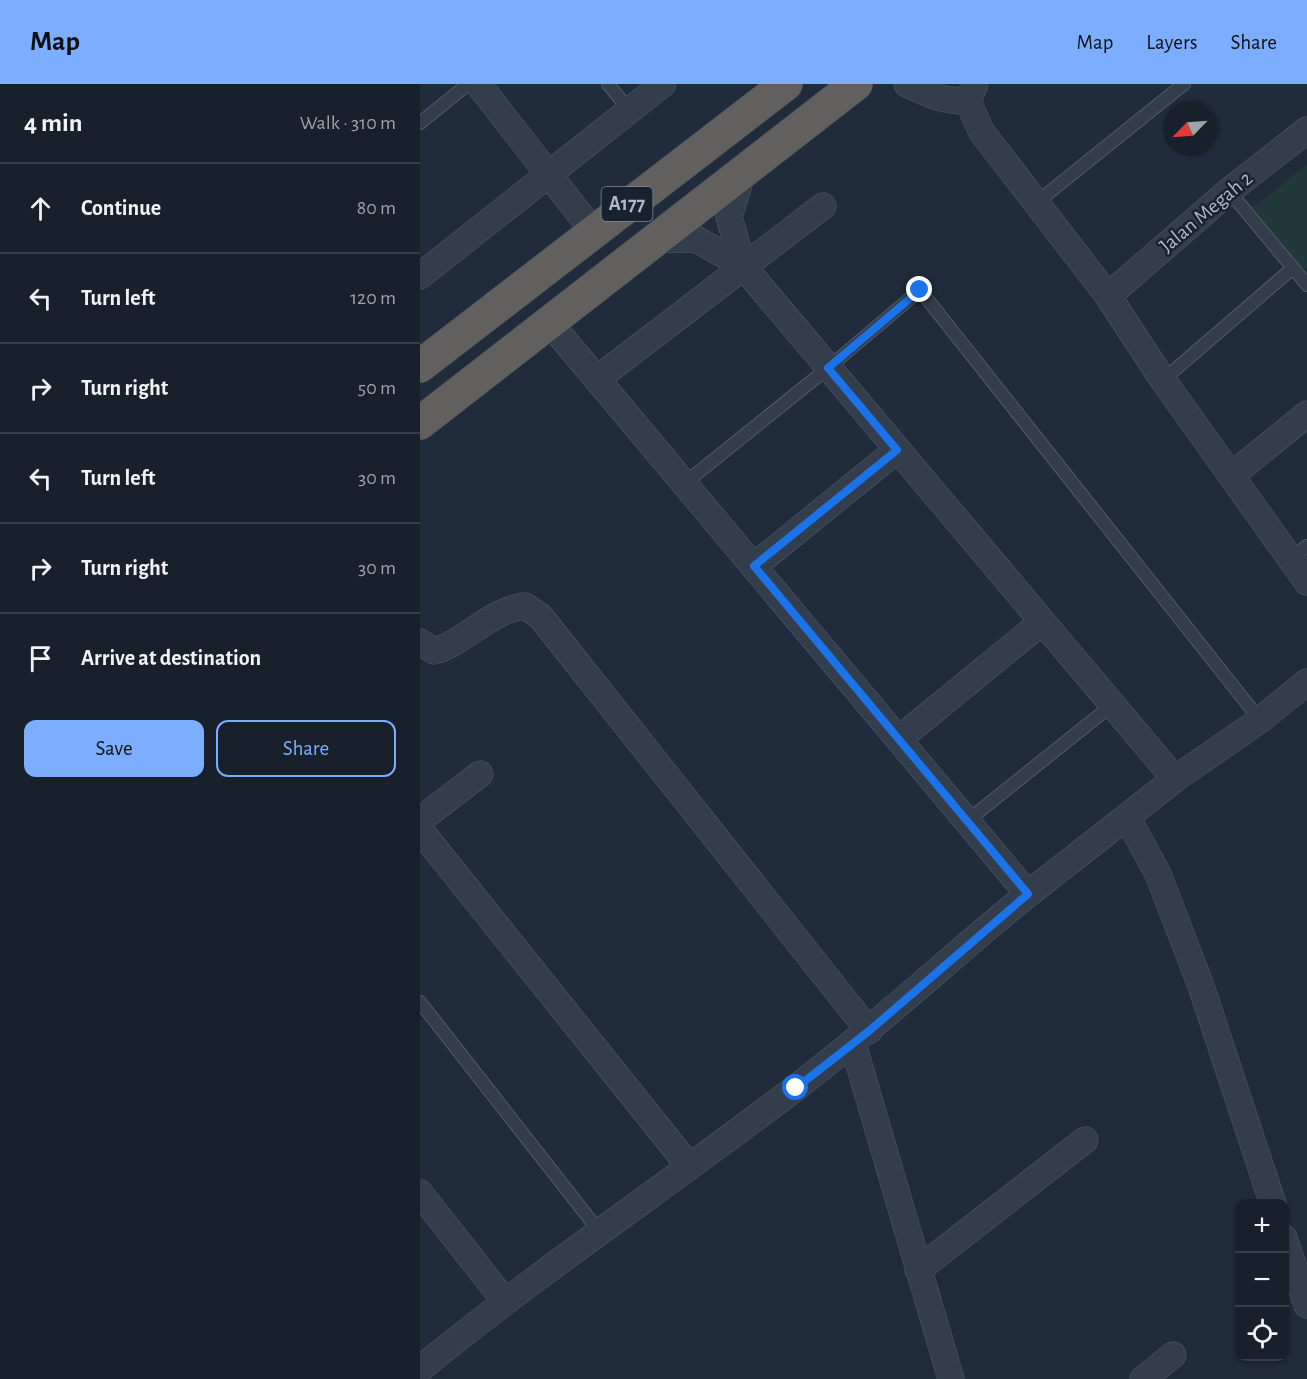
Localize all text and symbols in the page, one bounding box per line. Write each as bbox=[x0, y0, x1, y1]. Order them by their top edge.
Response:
text: Map bbox=[30, 28, 80, 56]
text: Map bbox=[1077, 32, 1113, 53]
text: Layers bbox=[1146, 32, 1197, 53]
text: Share bbox=[1230, 32, 1277, 53]
north arrow bbox=[1163, 102, 1217, 156]
text: 4 min bbox=[24, 110, 83, 136]
text: Walk · 310 m bbox=[300, 113, 396, 133]
street label: Jalan Megah 2 bbox=[1156, 167, 1256, 257]
road number: A177 bbox=[602, 187, 652, 221]
icon: ahead bbox=[24, 192, 57, 225]
text: Continue bbox=[81, 197, 161, 219]
text: 80 m bbox=[357, 198, 396, 218]
route end bbox=[906, 276, 932, 302]
icon: left bbox=[24, 282, 57, 315]
text: Turn left bbox=[81, 287, 155, 309]
text: 120 m bbox=[350, 288, 396, 308]
icon: right bbox=[24, 372, 57, 405]
text: Turn right bbox=[81, 377, 168, 399]
text: 50 m bbox=[358, 378, 396, 398]
icon: left bbox=[24, 462, 57, 495]
text: Turn left bbox=[81, 467, 155, 489]
text: 30 m bbox=[358, 468, 396, 488]
icon: right bbox=[24, 552, 57, 585]
text: Turn right bbox=[81, 557, 168, 579]
text: 30 m bbox=[358, 558, 396, 578]
icon: arrive bbox=[24, 642, 57, 675]
text: Arrive at destination bbox=[81, 647, 261, 669]
button: Save bbox=[24, 720, 204, 777]
button: Share bbox=[216, 720, 396, 777]
route start bbox=[782, 1074, 808, 1100]
map controls bbox=[1235, 1199, 1289, 1361]
button: + bbox=[1235, 1199, 1289, 1253]
button: − bbox=[1235, 1253, 1289, 1307]
button: locate bbox=[1235, 1307, 1289, 1361]

